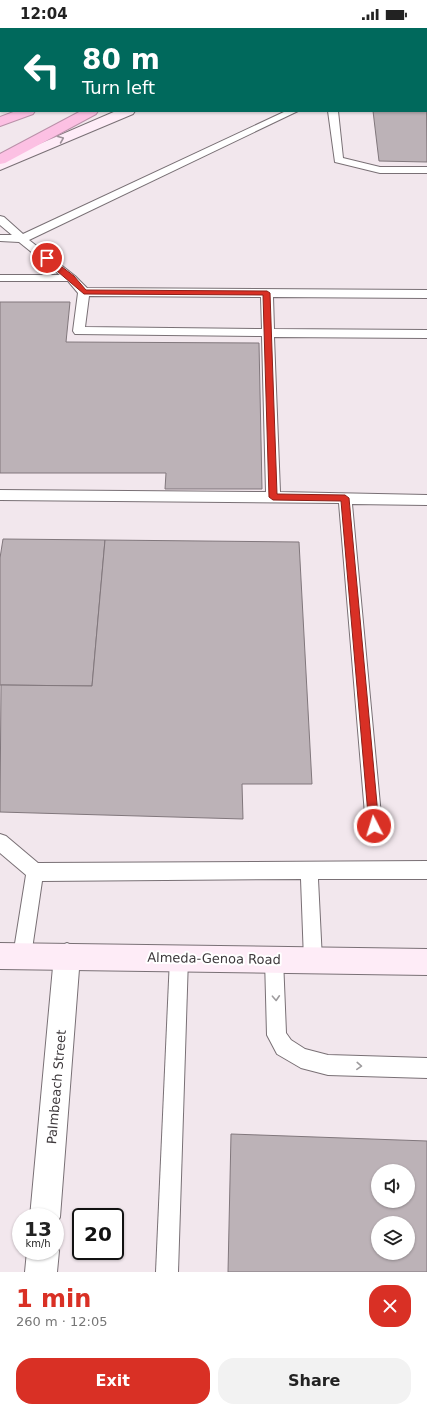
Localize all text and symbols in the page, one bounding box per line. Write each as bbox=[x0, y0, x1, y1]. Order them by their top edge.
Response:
text: 12:04 bbox=[20, 5, 68, 23]
text: 80 m bbox=[82, 43, 160, 76]
icon: left bbox=[16, 44, 68, 96]
text: Turn left bbox=[82, 77, 155, 98]
one-way arrow bbox=[58, 136, 65, 144]
pin bbox=[30, 241, 64, 275]
icon: arrive bbox=[36, 247, 58, 269]
position arrow bbox=[353, 805, 395, 847]
street label: Almeda-Genoa Road bbox=[147, 950, 281, 967]
one-way arrow bbox=[271, 995, 280, 1001]
street label: Palmbeach Street bbox=[44, 1029, 69, 1145]
one-way arrow bbox=[356, 1062, 362, 1071]
map controls bbox=[371, 1164, 415, 1260]
button: sound bbox=[371, 1164, 415, 1208]
speed limit sign: 20 bbox=[72, 1208, 124, 1260]
button: layers bbox=[371, 1216, 415, 1260]
text: 13 bbox=[24, 1217, 52, 1241]
text: km/h bbox=[25, 1238, 51, 1249]
text: 1 min bbox=[16, 1285, 91, 1313]
button: close bbox=[369, 1285, 411, 1327]
text: 260 m · 12:05 bbox=[16, 1314, 107, 1329]
button: Exit bbox=[16, 1358, 210, 1404]
button: Share bbox=[218, 1358, 411, 1404]

